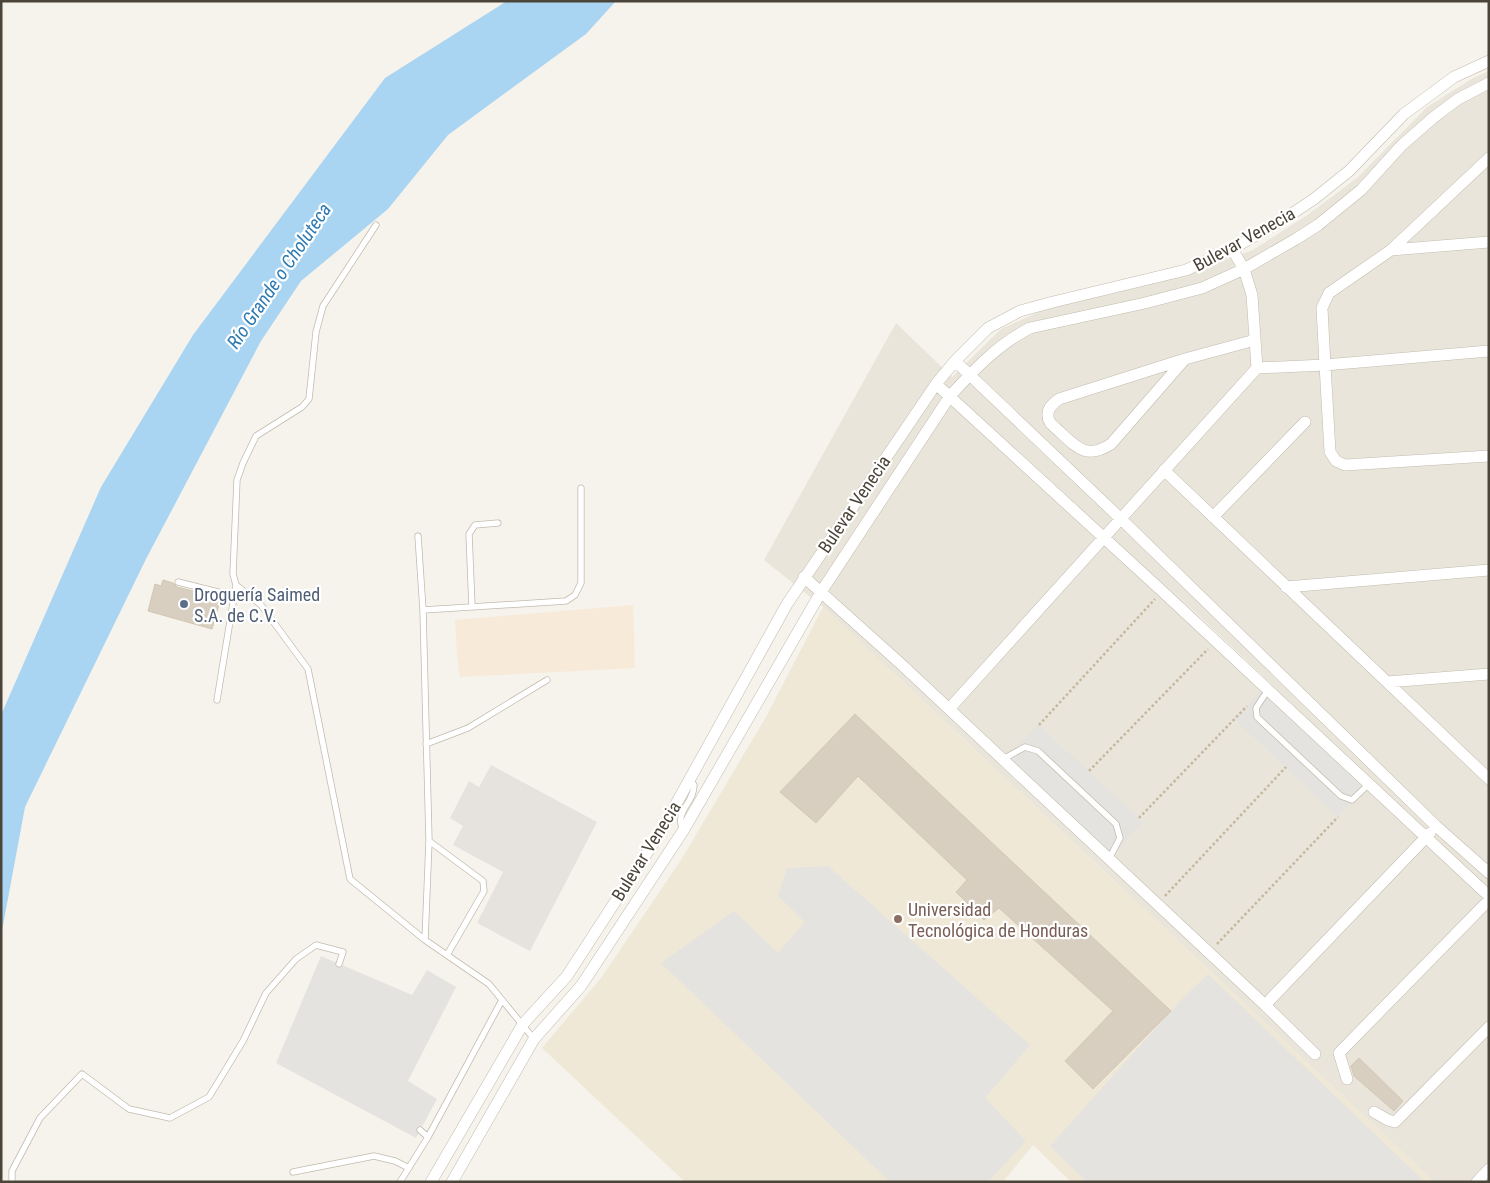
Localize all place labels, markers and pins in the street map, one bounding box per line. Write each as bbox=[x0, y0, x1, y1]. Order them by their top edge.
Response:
place label: Droguería Saimed S.A. de C.V. bbox=[194, 584, 320, 626]
marker: Droguería Saimed S.A. de C.V. bbox=[178, 598, 190, 610]
place label: Universidad Tecnológica de Honduras bbox=[908, 899, 1088, 941]
marker: Universidad Tecnológica de Honduras bbox=[892, 913, 904, 925]

